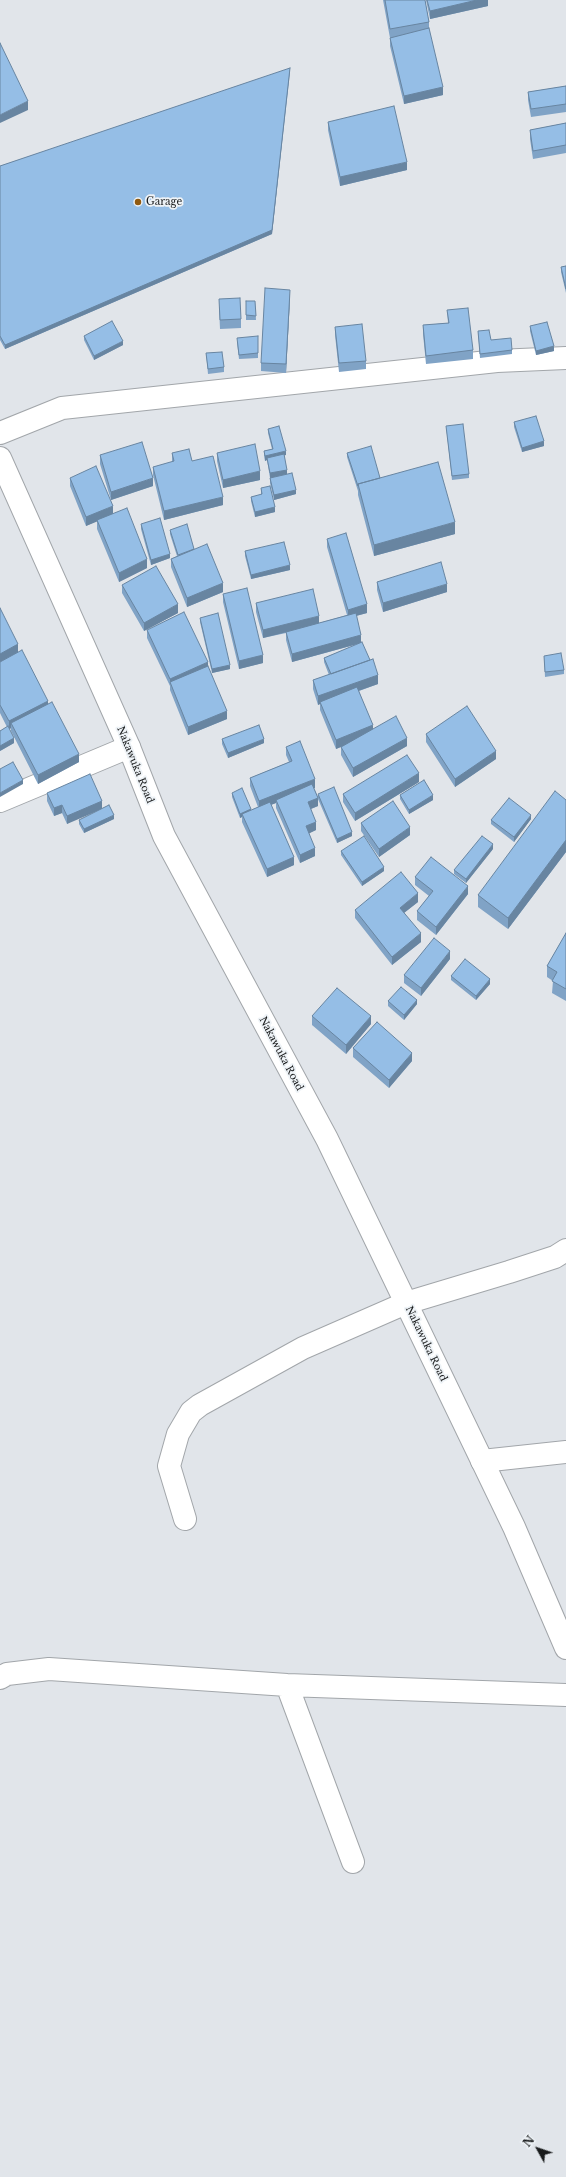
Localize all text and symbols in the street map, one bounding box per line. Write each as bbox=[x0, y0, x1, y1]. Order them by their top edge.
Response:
place label: Garage bbox=[146, 196, 182, 208]
marker: Garage bbox=[133, 197, 143, 207]
street label: Nakawuka Road bbox=[114, 725, 156, 805]
street label: Nakawuka Road bbox=[256, 1015, 306, 1093]
street label: Nakawuka Road bbox=[403, 1304, 449, 1384]
north arrow bbox=[518, 2129, 558, 2169]
text: N bbox=[520, 2133, 537, 2150]

